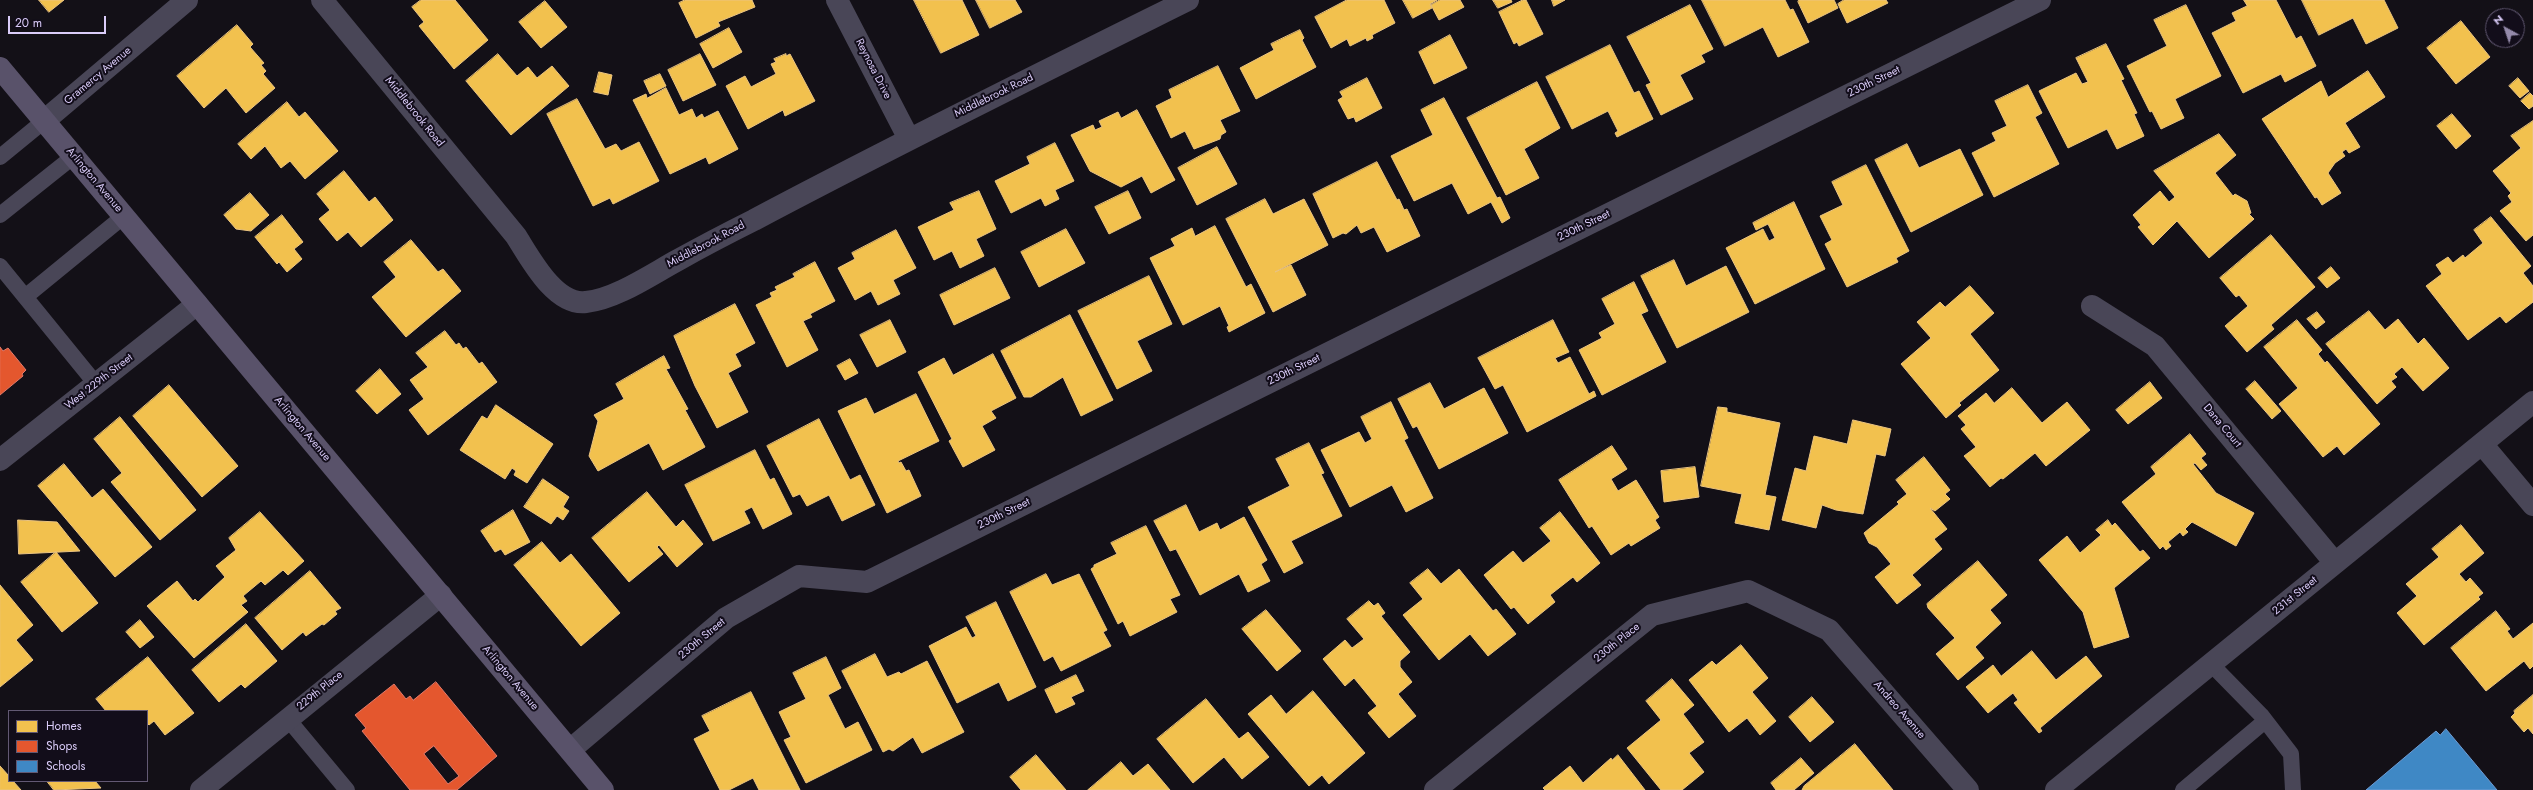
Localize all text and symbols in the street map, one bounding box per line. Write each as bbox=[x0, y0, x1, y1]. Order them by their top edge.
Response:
scale bar bbox=[10, 8, 108, 34]
north arrow bbox=[2485, 8, 2525, 48]
text: N bbox=[2489, 11, 2506, 29]
text: 20 m bbox=[15, 14, 42, 32]
street label: Reynosa Drive bbox=[852, 37, 894, 101]
street label: Gramercy Avenue bbox=[62, 44, 134, 108]
street label: 230th Street bbox=[1846, 64, 1902, 100]
street label: Middlebrook Road bbox=[952, 71, 1036, 121]
street label: Middlebrook Road bbox=[382, 74, 446, 150]
street label: Arlington Avenue bbox=[63, 145, 125, 215]
street label: 230th Street bbox=[1556, 208, 1612, 244]
street label: Middlebrook Road bbox=[665, 219, 747, 271]
street label: West 229th Street bbox=[62, 351, 136, 413]
street label: 230th Street bbox=[1266, 352, 1322, 388]
street label: Arlington Avenue bbox=[271, 394, 333, 464]
street label: Dana Court bbox=[2200, 402, 2244, 450]
street label: 230th Street bbox=[976, 496, 1032, 532]
street label: 231st Street bbox=[2270, 574, 2320, 618]
street label: 230th Street bbox=[676, 616, 728, 662]
street label: 230th Place bbox=[1591, 620, 1643, 666]
street label: Arlington Avenue bbox=[479, 643, 541, 713]
street label: 229th Place bbox=[294, 668, 346, 714]
street label: Andreo Avenue bbox=[1870, 678, 1928, 742]
legend bbox=[8, 710, 148, 782]
text: Homes bbox=[46, 717, 82, 735]
text: Shops bbox=[46, 737, 77, 755]
text: Schools bbox=[46, 757, 85, 775]

